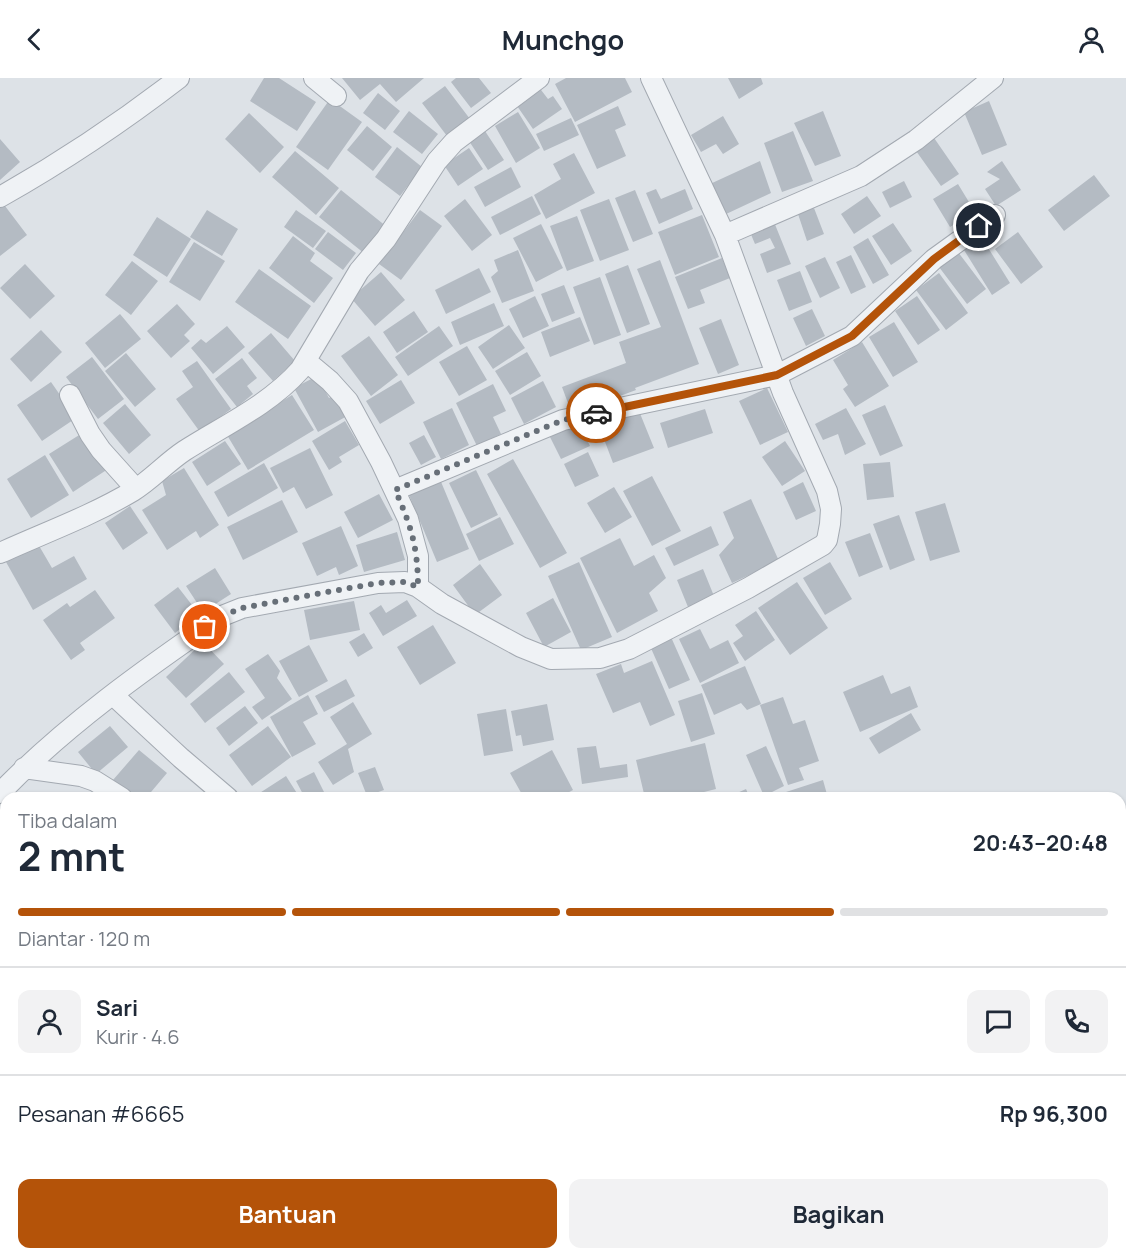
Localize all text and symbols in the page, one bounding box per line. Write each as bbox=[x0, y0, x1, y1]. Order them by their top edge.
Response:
text: Munchgo bbox=[502, 21, 624, 58]
icon: back bbox=[18, 23, 51, 56]
icon: person bbox=[1075, 23, 1108, 56]
pin bbox=[953, 200, 1004, 251]
icon: home bbox=[962, 209, 995, 242]
courier bbox=[566, 383, 626, 443]
icon: car bbox=[580, 397, 613, 430]
pin bbox=[179, 601, 230, 652]
icon: bag bbox=[188, 610, 221, 643]
text: Tiba dalam bbox=[18, 807, 117, 834]
text: 20:43–20:48 bbox=[973, 828, 1108, 858]
text: 2 mnt bbox=[18, 829, 125, 883]
text: Diantar · 120 m bbox=[18, 925, 150, 952]
button: person bbox=[18, 990, 81, 1053]
button: chat bbox=[967, 990, 1030, 1053]
button: phone bbox=[1045, 990, 1108, 1053]
text: Sari bbox=[96, 993, 138, 1023]
text: Kurir · 4.6 bbox=[96, 1023, 180, 1050]
text: Pesanan #6665 bbox=[18, 1099, 185, 1129]
text: Rp 96,300 bbox=[1000, 1099, 1108, 1129]
button: Bantuan bbox=[18, 1179, 557, 1248]
button: Bagikan bbox=[569, 1179, 1108, 1248]

